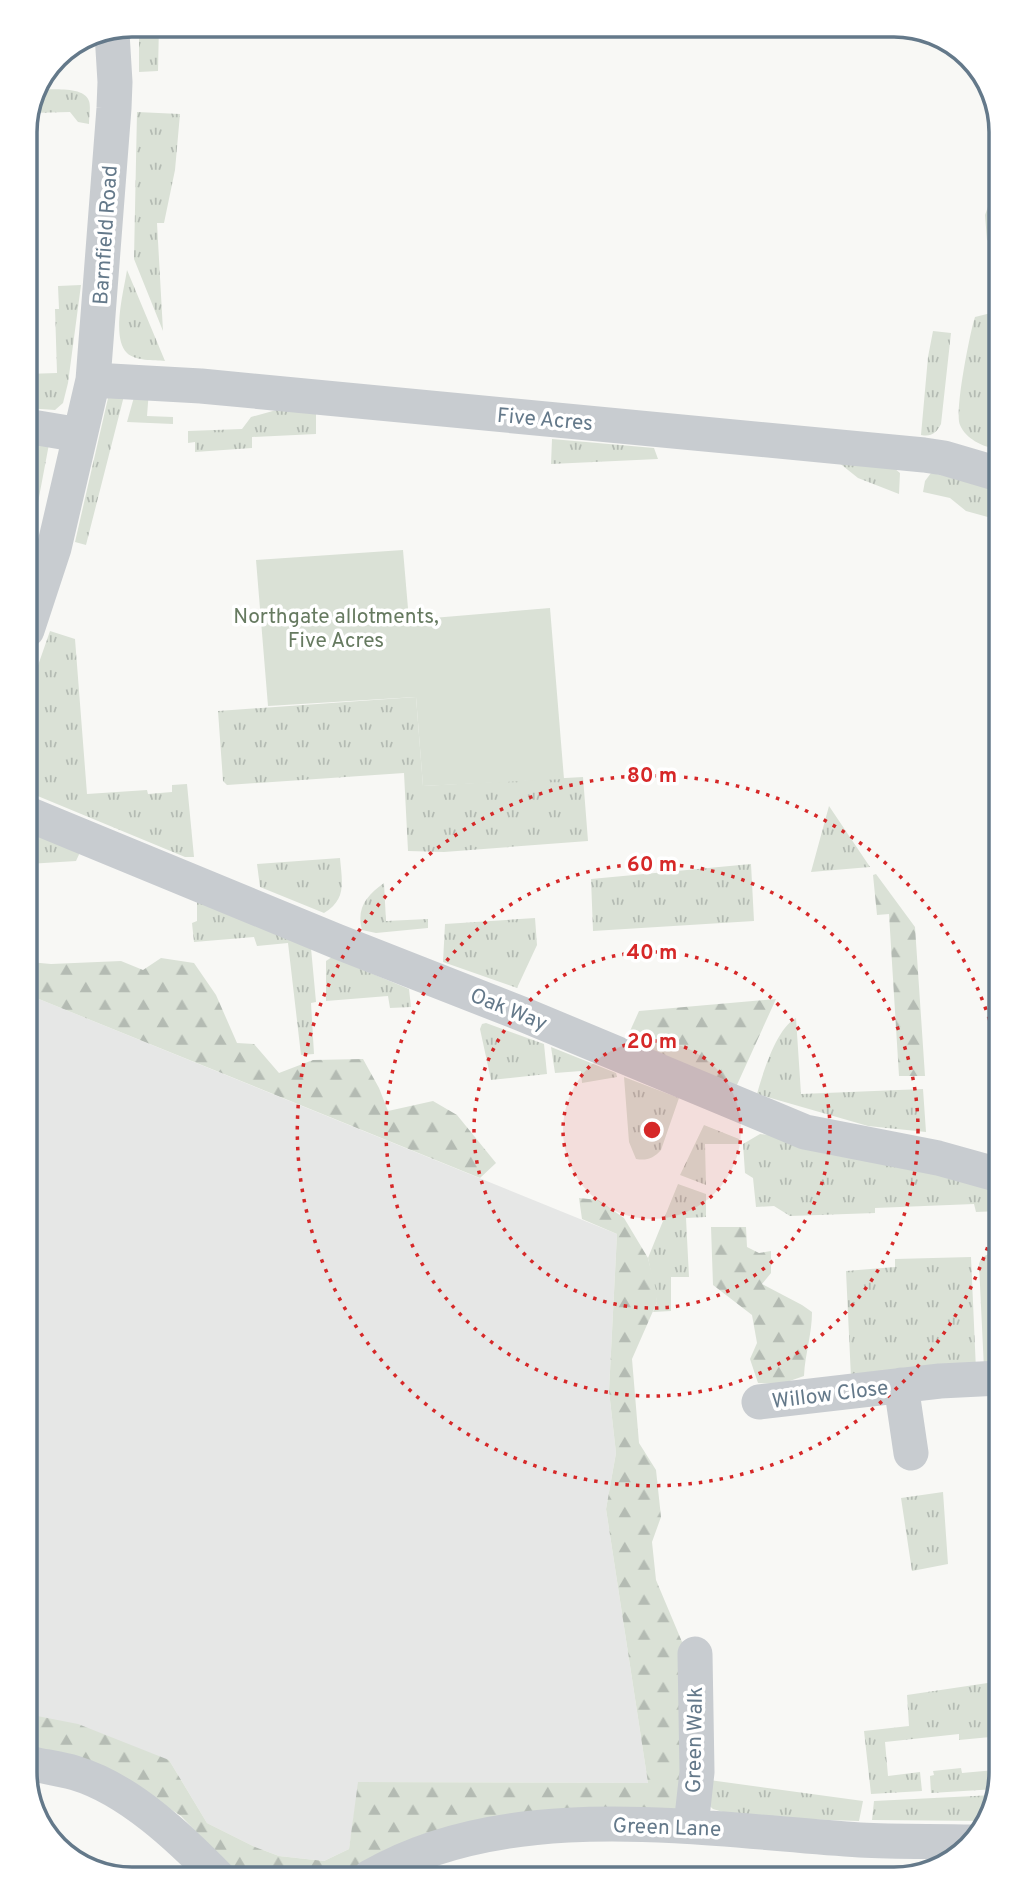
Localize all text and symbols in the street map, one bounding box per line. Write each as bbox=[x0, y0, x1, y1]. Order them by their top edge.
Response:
street label: Barnfield Road bbox=[88, 165, 125, 306]
street label: Five Acres bbox=[496, 403, 594, 438]
park label: Northgate allotments, Five Acres bbox=[233, 604, 439, 655]
text: 80 m bbox=[627, 763, 677, 790]
text: 60 m bbox=[627, 852, 677, 879]
text: 40 m bbox=[627, 940, 677, 967]
street label: Oak Way bbox=[466, 983, 551, 1038]
text: 20 m bbox=[627, 1029, 677, 1056]
centre of rings bbox=[640, 1118, 664, 1142]
street label: Willow Close bbox=[770, 1375, 890, 1416]
street label: Green Walk bbox=[681, 1687, 710, 1793]
street label: Green Lane bbox=[612, 1813, 722, 1844]

